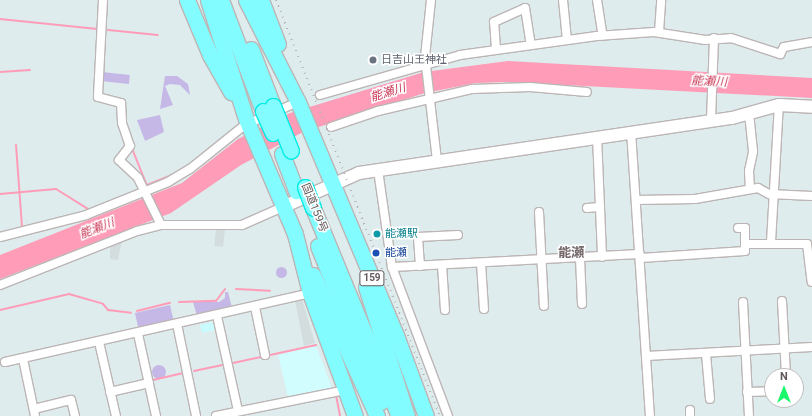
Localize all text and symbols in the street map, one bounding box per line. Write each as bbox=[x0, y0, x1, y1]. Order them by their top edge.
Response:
place label: 日吉山王神社 bbox=[381, 53, 447, 67]
marker: 日吉山王神社 bbox=[368, 55, 378, 65]
water label: 能瀬川 bbox=[691, 74, 727, 90]
water label: 能瀬川 bbox=[369, 81, 407, 105]
street label: 国道159号 bbox=[298, 182, 330, 234]
water label: 能瀬川 bbox=[78, 216, 116, 242]
place label: 能瀬駅 bbox=[385, 227, 418, 241]
marker: 能瀬駅 bbox=[372, 229, 382, 239]
district label: 能瀬 bbox=[558, 245, 584, 261]
place label: 能瀬 bbox=[385, 246, 407, 260]
marker: 能瀬 bbox=[370, 247, 382, 259]
road number: 159 bbox=[359, 270, 385, 286]
north arrow bbox=[764, 368, 804, 408]
text: N bbox=[780, 370, 788, 383]

